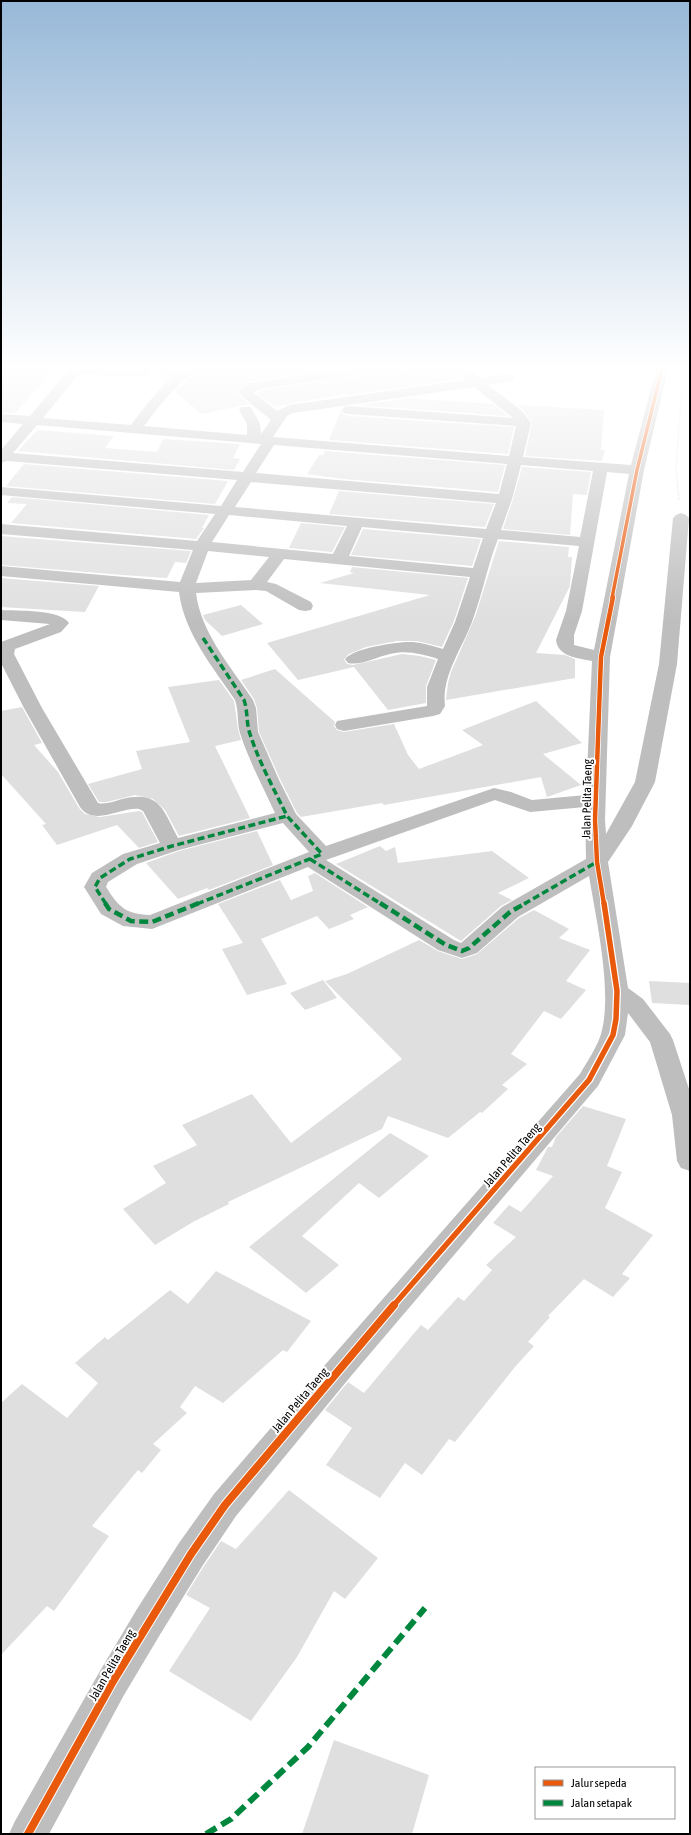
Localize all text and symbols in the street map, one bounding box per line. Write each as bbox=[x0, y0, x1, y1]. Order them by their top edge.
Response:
street label: Jalan Pelita Taeng bbox=[579, 758, 595, 839]
street label: Jalan Pelita Taeng bbox=[481, 1120, 544, 1190]
street label: Jalan Pelita Taeng bbox=[269, 1364, 332, 1435]
street label: Jalan Pelita Taeng bbox=[86, 1626, 138, 1703]
legend bbox=[535, 1767, 675, 1819]
text: Jalur sepeda bbox=[571, 1776, 627, 1790]
text: Jalan setapak bbox=[571, 1796, 633, 1810]

